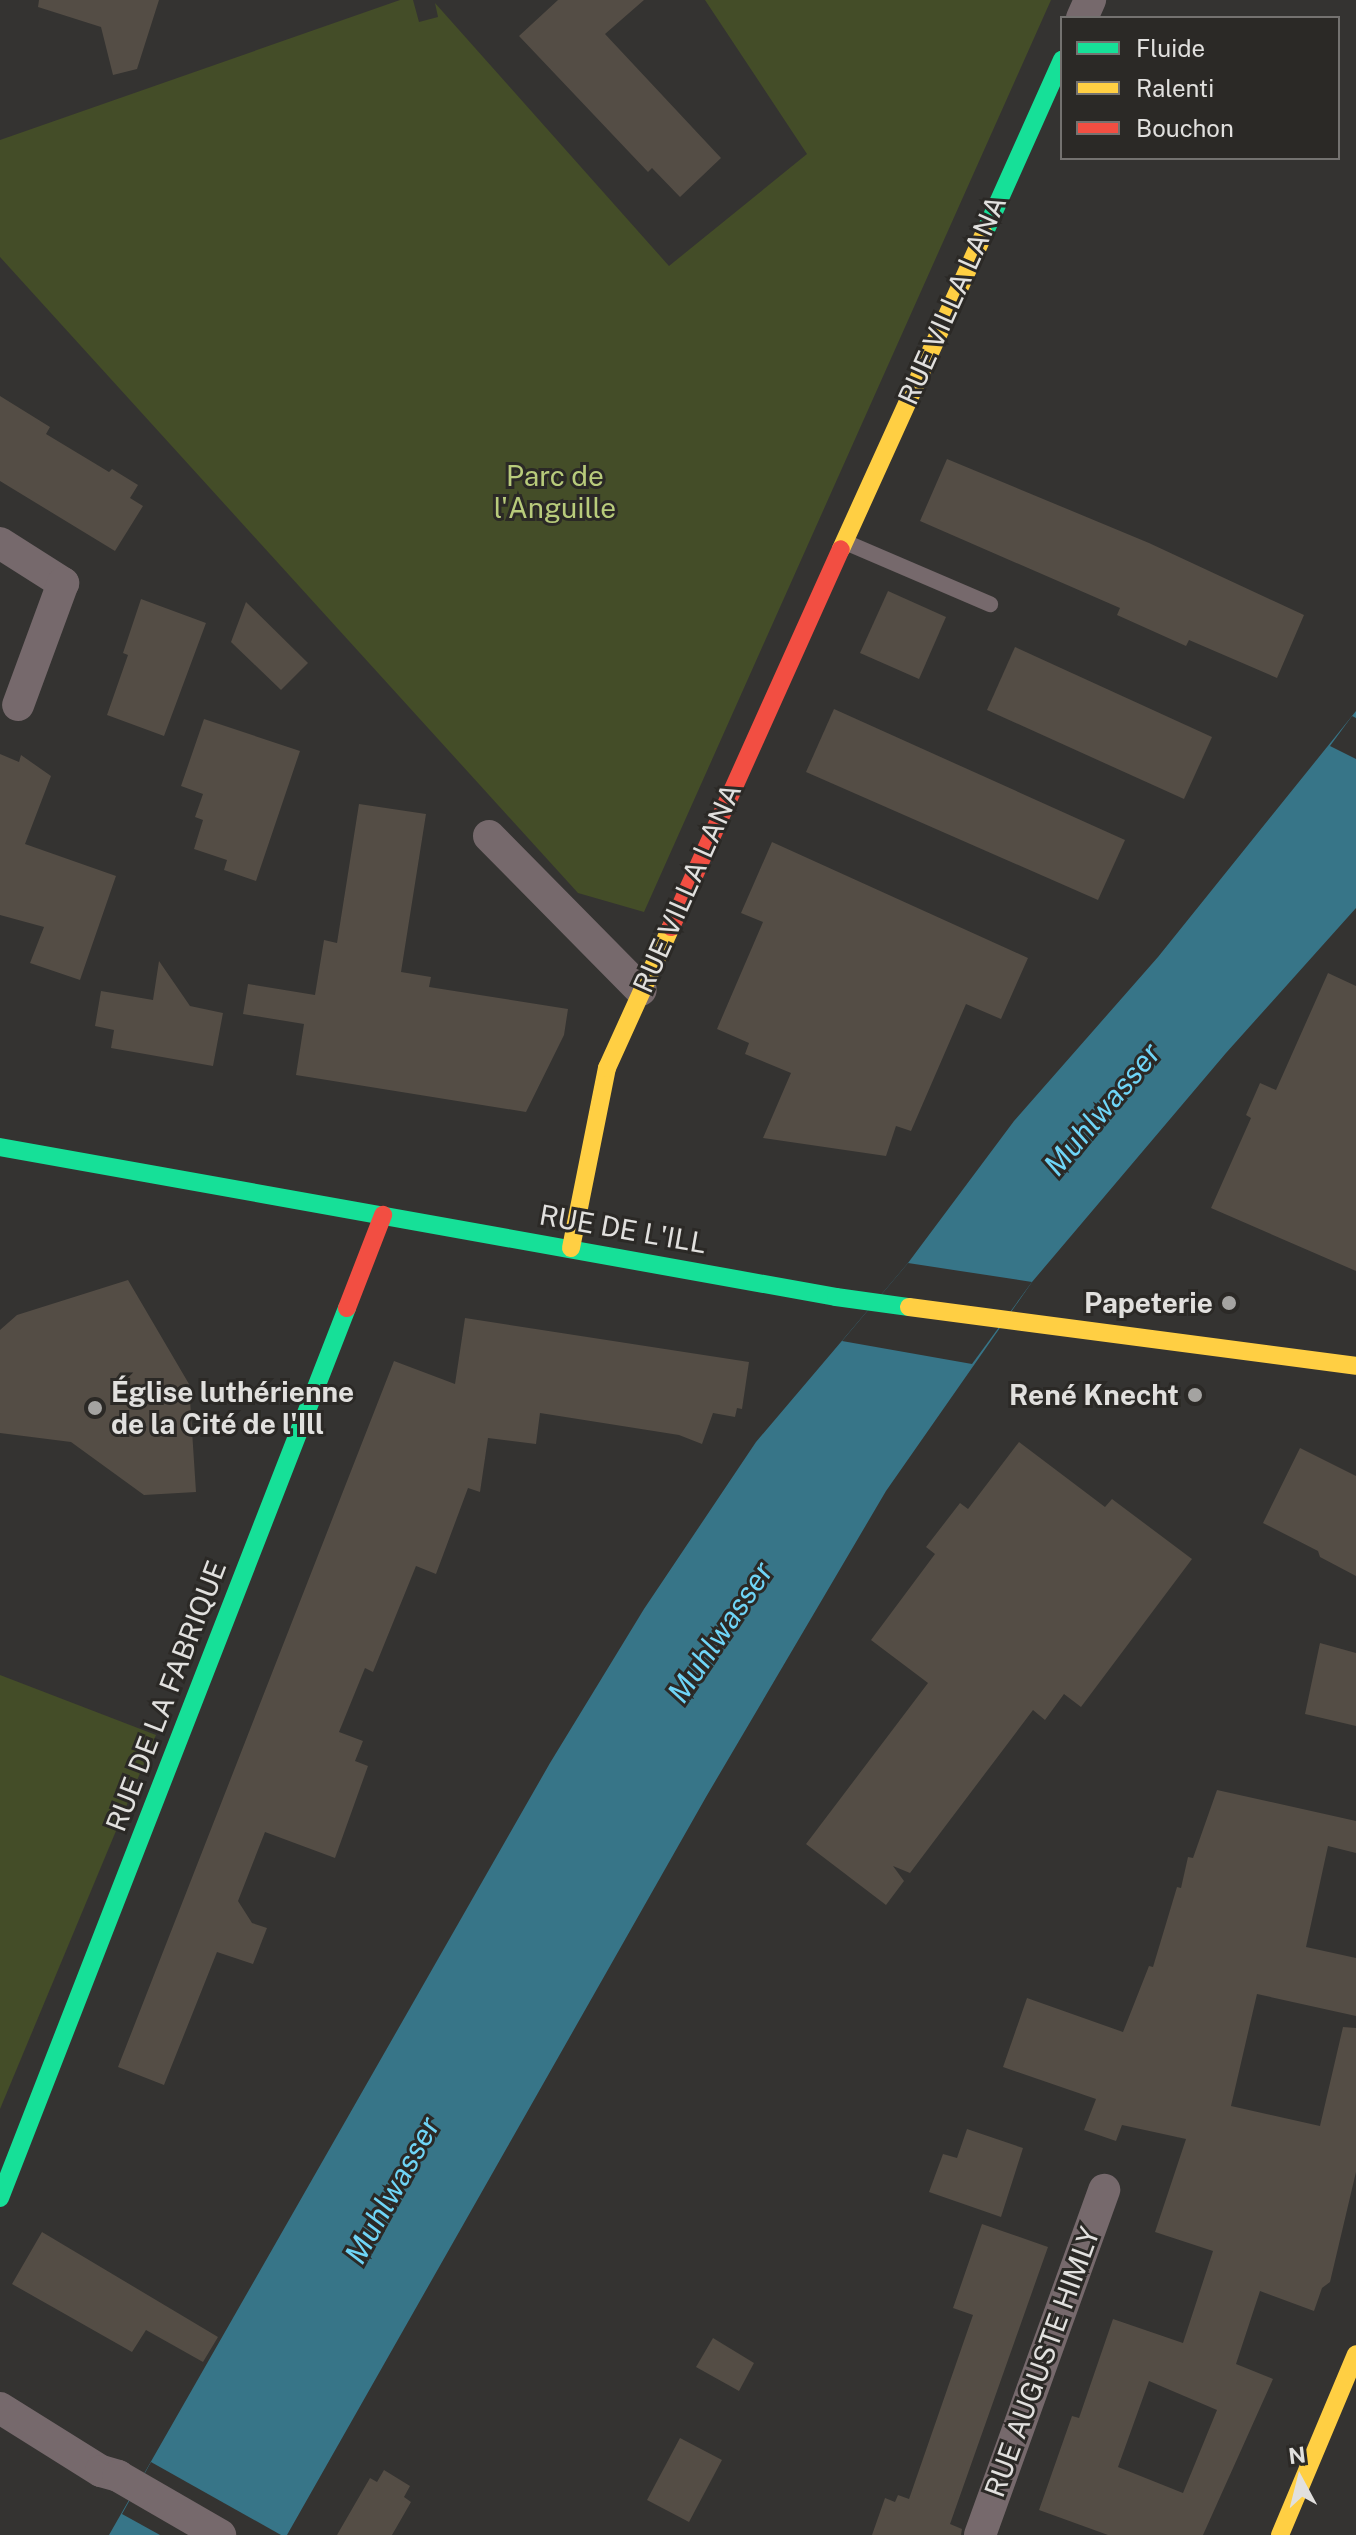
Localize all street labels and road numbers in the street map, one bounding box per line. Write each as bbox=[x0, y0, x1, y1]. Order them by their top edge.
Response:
street label: RUE VILLA LANA bbox=[891, 190, 1013, 410]
street label: RUE VILLA LANA bbox=[626, 778, 748, 998]
street label: RUE DE L'ILL bbox=[537, 1198, 709, 1260]
street label: RUE DE LA FABRIQUE bbox=[99, 1556, 233, 1836]
street label: RUE AUGUSTE HIMLY bbox=[978, 2222, 1106, 2502]

